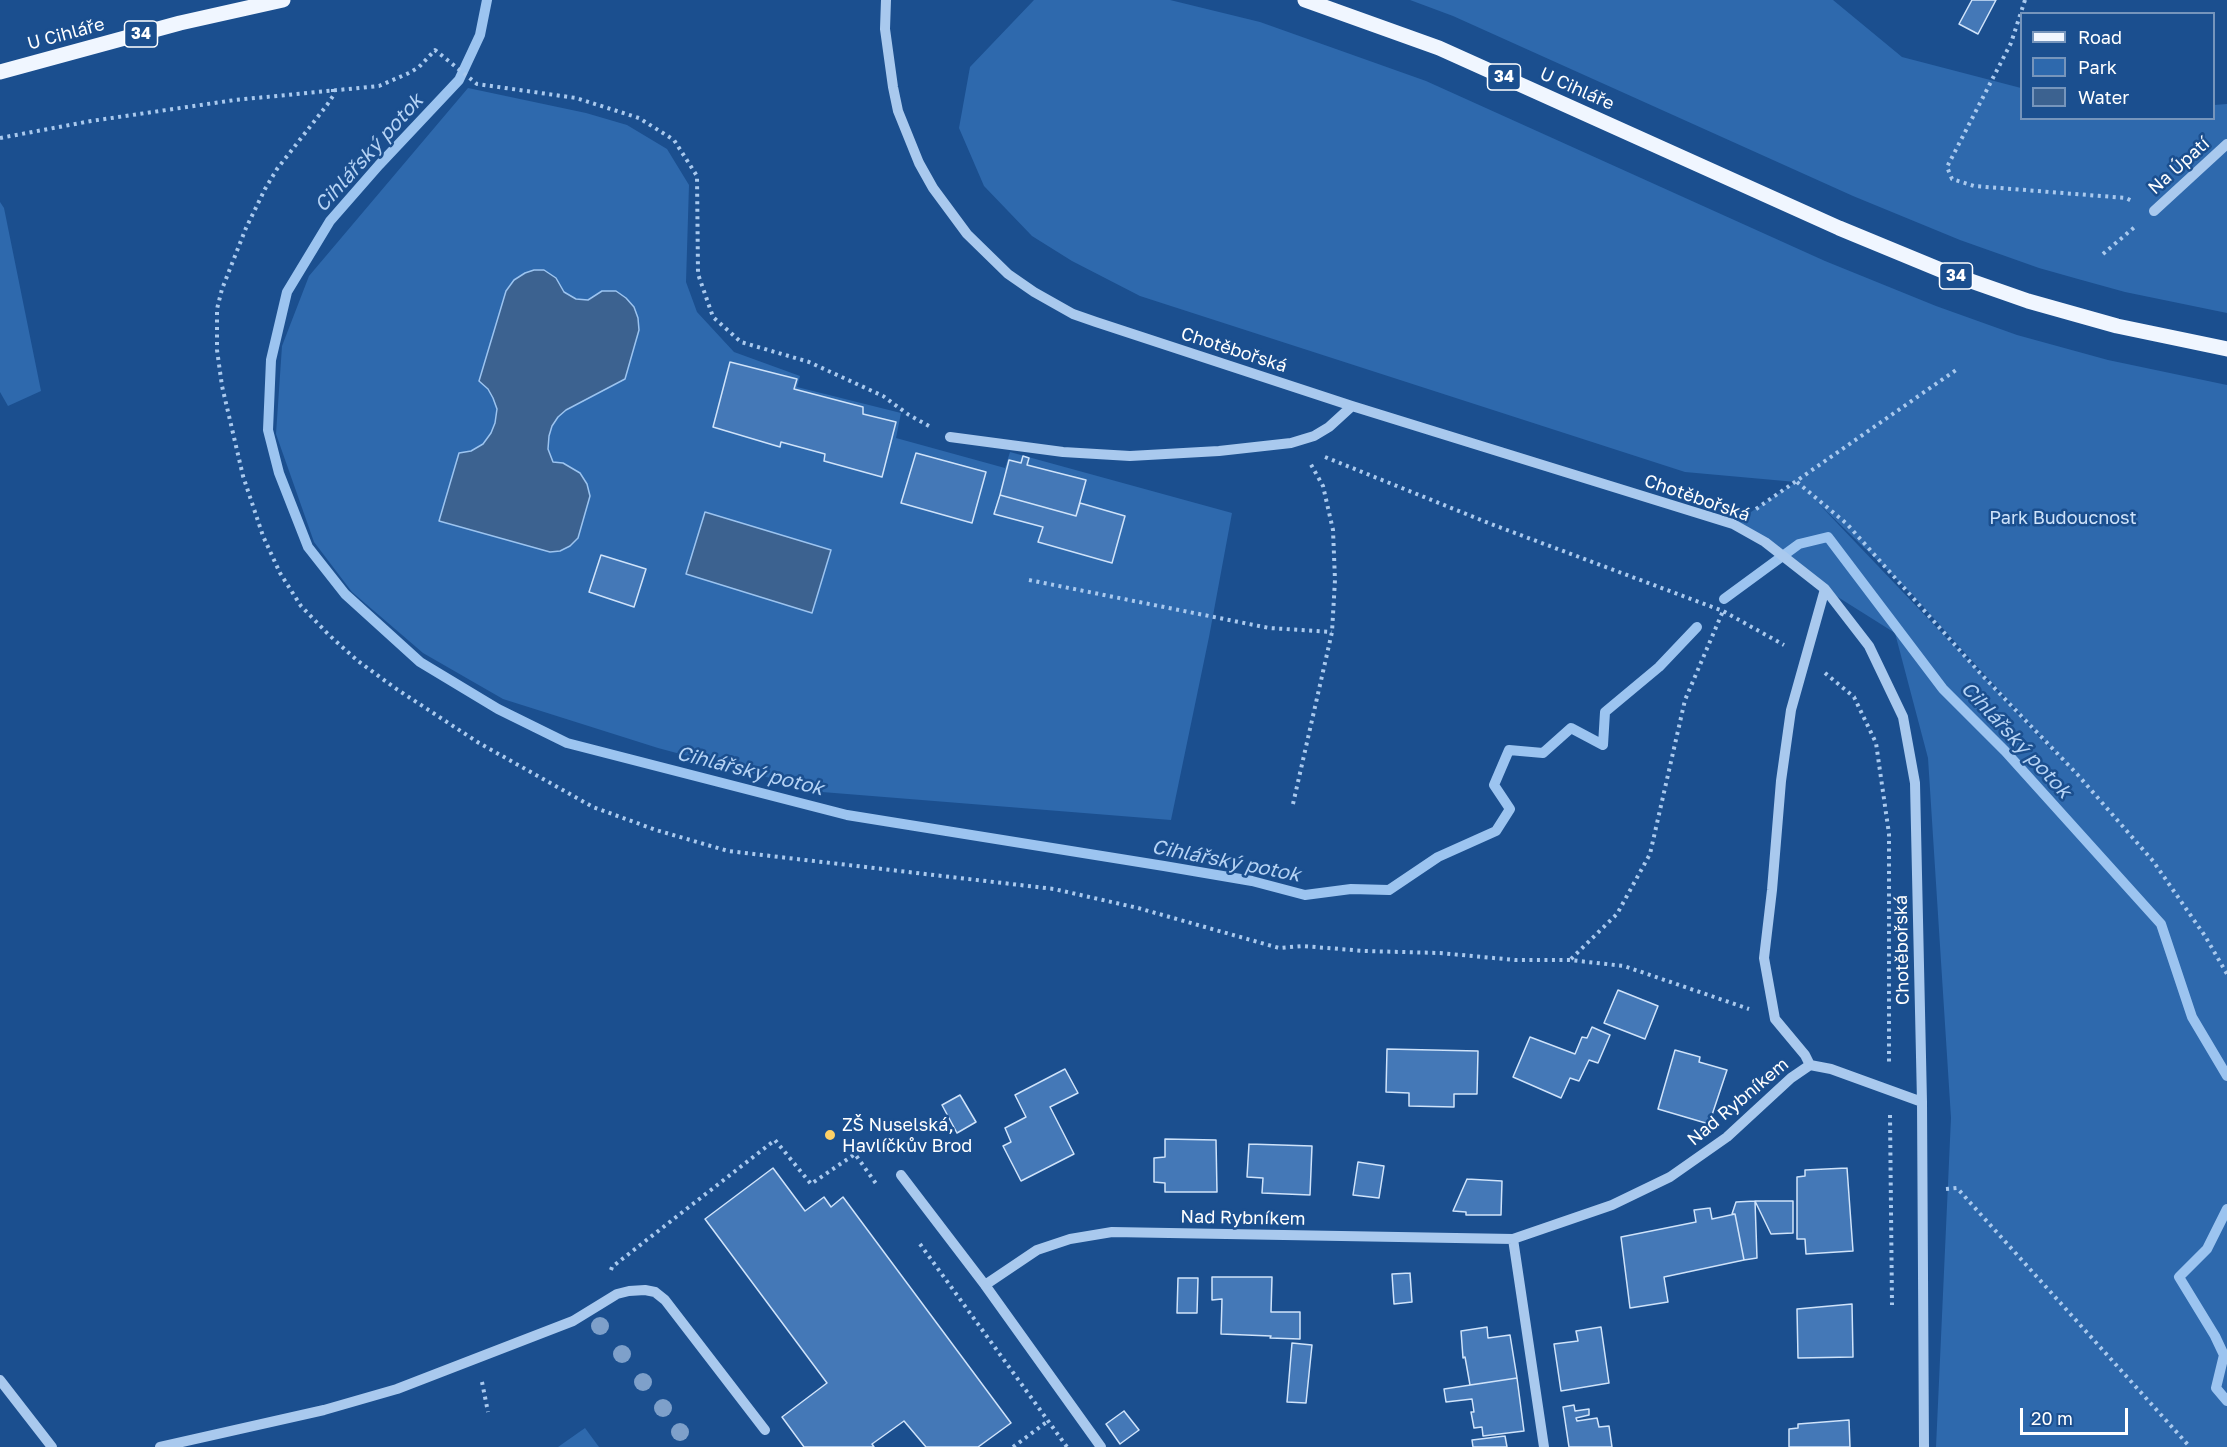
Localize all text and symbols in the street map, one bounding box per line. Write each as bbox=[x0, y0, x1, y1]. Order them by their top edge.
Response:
legend bbox=[2020, 12, 2215, 120]
street label: U Cihláře bbox=[25, 13, 107, 55]
road number: 34 bbox=[124, 21, 158, 47]
text: Road bbox=[2078, 26, 2122, 48]
text: Park bbox=[2078, 56, 2117, 78]
street label: U Cihláře bbox=[1536, 63, 1618, 115]
road number: 34 bbox=[1488, 64, 1520, 90]
text: Water bbox=[2078, 86, 2129, 108]
water label: Cihlářský potok bbox=[310, 89, 428, 217]
street label: Na Úpatí bbox=[2144, 133, 2214, 199]
road number: 34 bbox=[1940, 263, 1972, 289]
street label: Chotěbořská bbox=[1178, 323, 1290, 377]
street label: Chotěbořská bbox=[1641, 470, 1753, 526]
park label: Park Budoucnost bbox=[1989, 507, 2137, 529]
water label: Cihlářský potok bbox=[1956, 677, 2076, 803]
water label: Cihlářský potok bbox=[674, 741, 826, 801]
water label: Cihlářský potok bbox=[1150, 835, 1302, 887]
street label: Chotěbořská bbox=[1890, 895, 1914, 1005]
street label: Nad Rybníkem bbox=[1683, 1053, 1793, 1151]
place label: ZŠ Nuselská, Havlíčkův Brod bbox=[842, 1114, 972, 1156]
marker: ZŠ Nuselská, Havlíčkův Brod bbox=[823, 1128, 837, 1142]
street label: Nad Rybníkem bbox=[1180, 1206, 1306, 1230]
scale bar bbox=[2023, 1396, 2131, 1434]
text: 20 m bbox=[2031, 1407, 2073, 1429]

